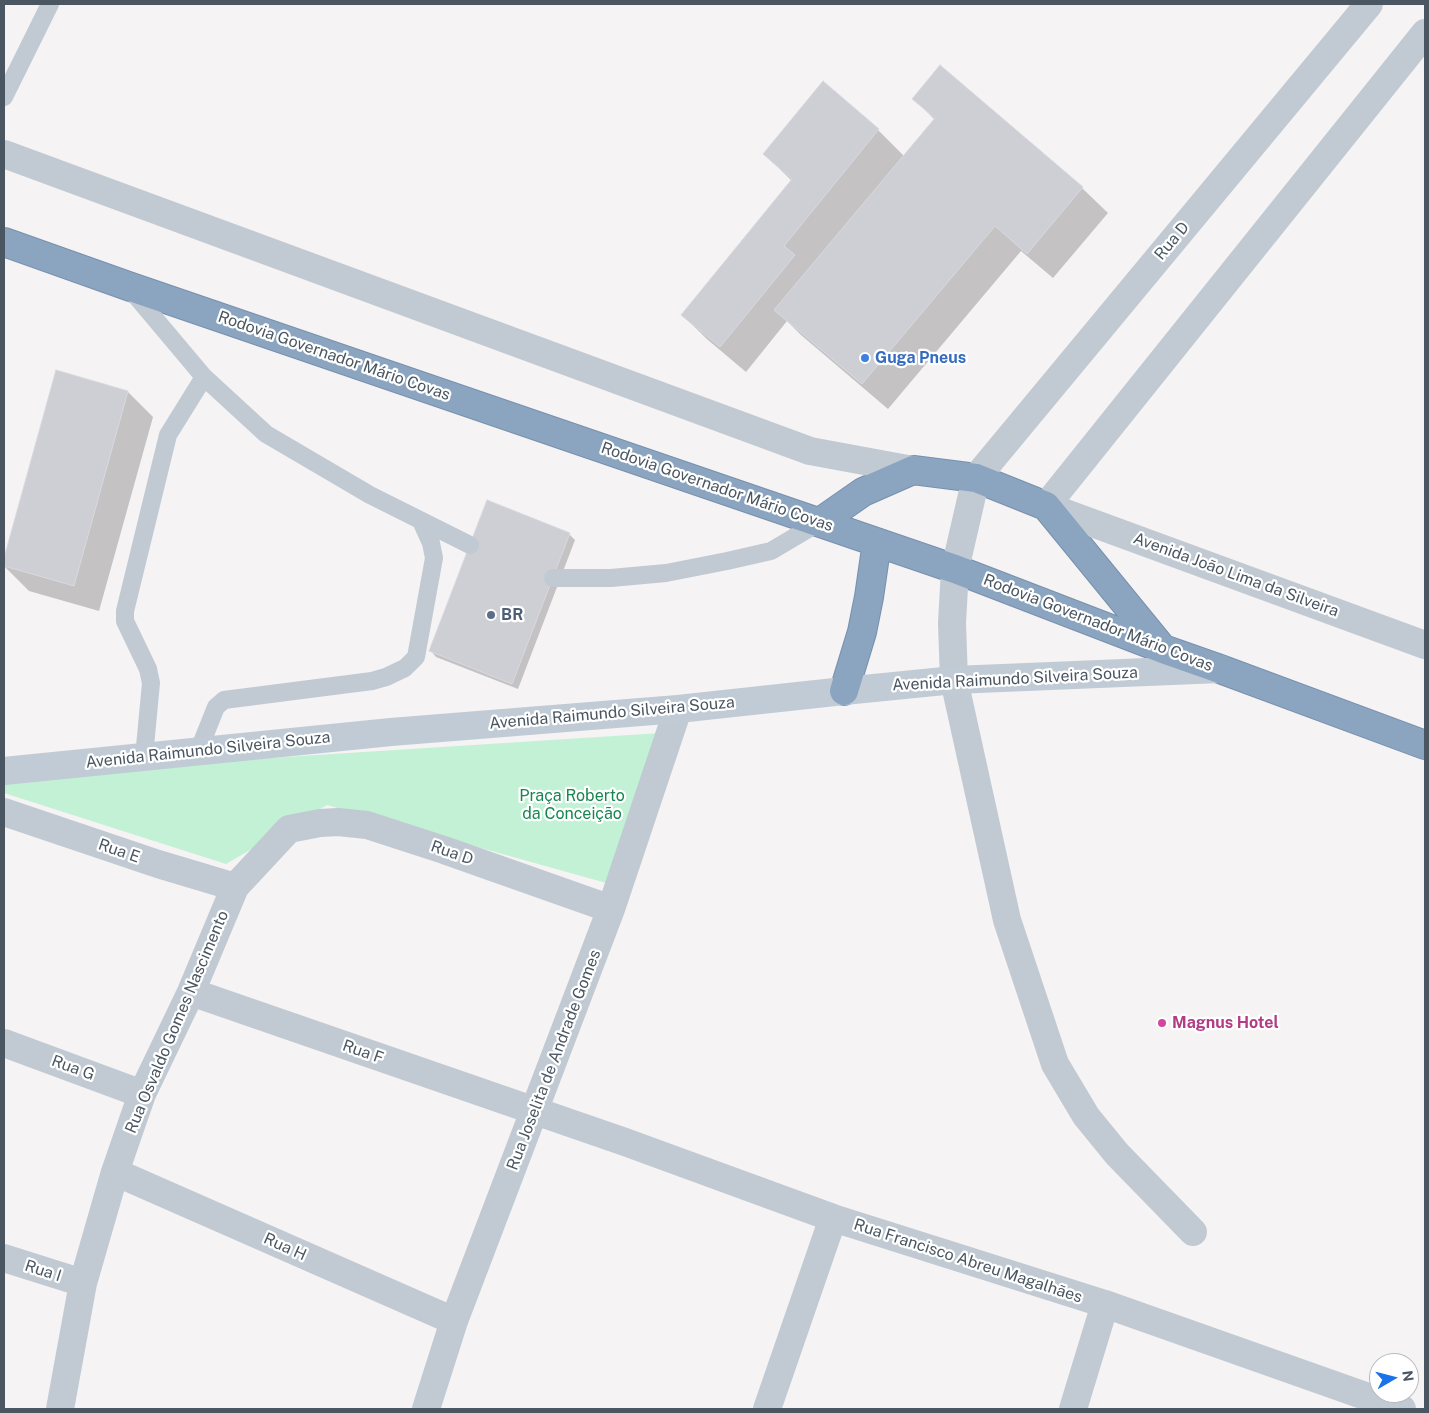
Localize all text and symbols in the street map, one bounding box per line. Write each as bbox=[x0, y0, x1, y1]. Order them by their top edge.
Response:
street label: Rua D bbox=[1151, 218, 1193, 264]
street label: Rodovia Governador Mário Covas bbox=[215, 307, 453, 405]
place label: Guga Pneus bbox=[875, 348, 966, 368]
marker: Guga Pneus bbox=[859, 352, 871, 364]
street label: Rodovia Governador Mário Covas bbox=[598, 438, 836, 536]
street label: Avenida João Lima da Silveira bbox=[1131, 529, 1341, 621]
street label: Rodovia Governador Mário Covas bbox=[981, 570, 1215, 676]
place label: BR bbox=[501, 605, 523, 625]
marker: BR bbox=[485, 609, 497, 621]
street label: Avenida Raimundo Silveira Souza bbox=[892, 663, 1138, 695]
street label: Avenida Raimundo Silveira Souza bbox=[489, 693, 735, 733]
street label: Avenida Raimundo Silveira Souza bbox=[85, 728, 331, 772]
park label: Praça Roberto da Conceição bbox=[519, 786, 625, 824]
street label: Rua E bbox=[96, 835, 142, 867]
street label: Rua D bbox=[428, 837, 476, 869]
street label: Rua Osvaldo Gomes Nascimento bbox=[121, 908, 233, 1136]
street label: Rua Joselita de Andrade Gomes bbox=[503, 947, 605, 1173]
place label: Magnus Hotel bbox=[1172, 1013, 1279, 1033]
marker: Magnus Hotel bbox=[1156, 1017, 1168, 1029]
street label: Rua F bbox=[340, 1036, 386, 1068]
street label: Rua G bbox=[49, 1051, 97, 1085]
street label: Rua Francisco Abreu Magalhães bbox=[851, 1215, 1085, 1307]
street label: Rua H bbox=[261, 1229, 309, 1265]
street label: Rua I bbox=[22, 1256, 64, 1286]
north arrow bbox=[1369, 1353, 1419, 1403]
text: N bbox=[1399, 1370, 1417, 1383]

